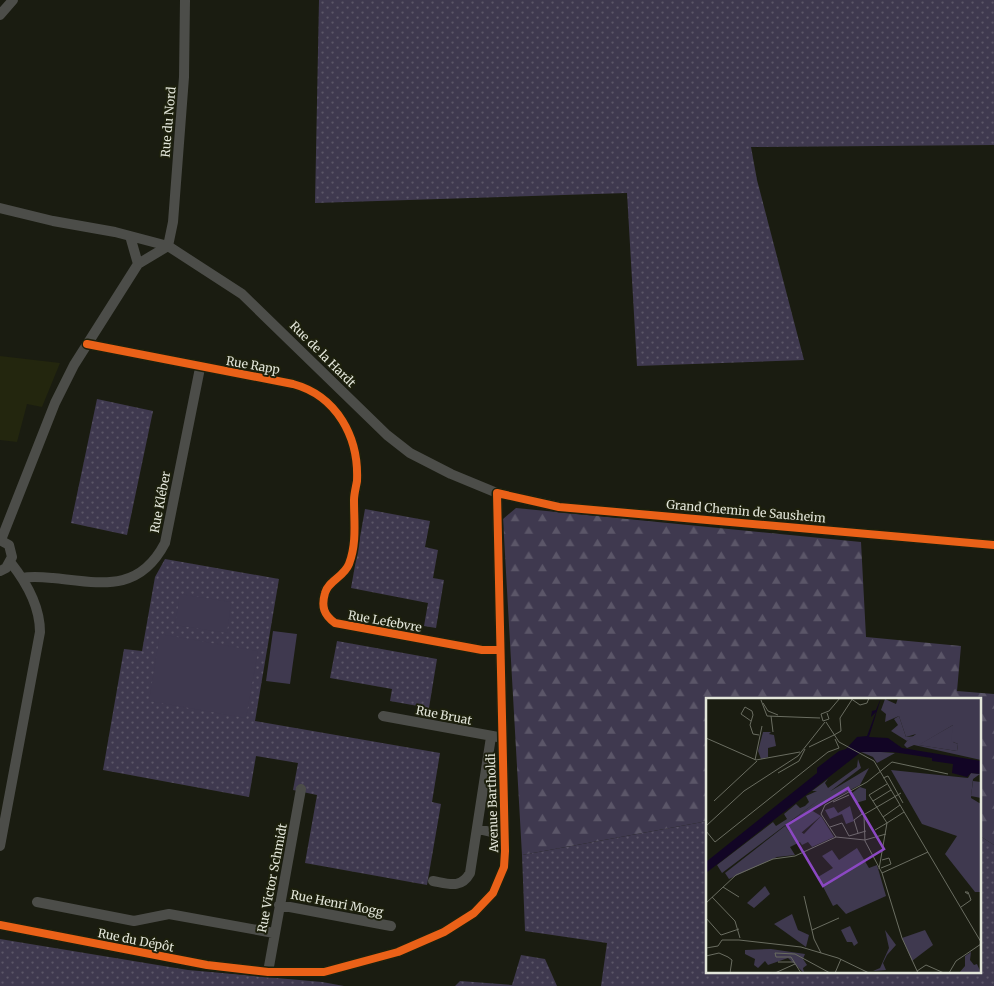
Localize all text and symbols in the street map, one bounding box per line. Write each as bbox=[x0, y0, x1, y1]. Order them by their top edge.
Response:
street label: Rue du Nord bbox=[157, 86, 179, 158]
street label: Rue de la Hardt bbox=[287, 318, 359, 390]
street label: Rue Rapp bbox=[225, 353, 281, 377]
street label: Rue Kléber bbox=[147, 469, 173, 534]
street label: Grand Chemin de Sausheim bbox=[666, 497, 826, 525]
street label: Rue Lefebvre bbox=[347, 607, 423, 635]
inset map bbox=[706, 698, 982, 974]
street label: Rue Bruat bbox=[415, 702, 474, 728]
street label: Avenue Bartholdi bbox=[483, 753, 501, 854]
street label: Rue Victor Schmidt bbox=[254, 822, 290, 934]
street label: Rue Henri Mogg bbox=[289, 887, 385, 919]
street label: Rue du Dépôt bbox=[97, 925, 176, 955]

